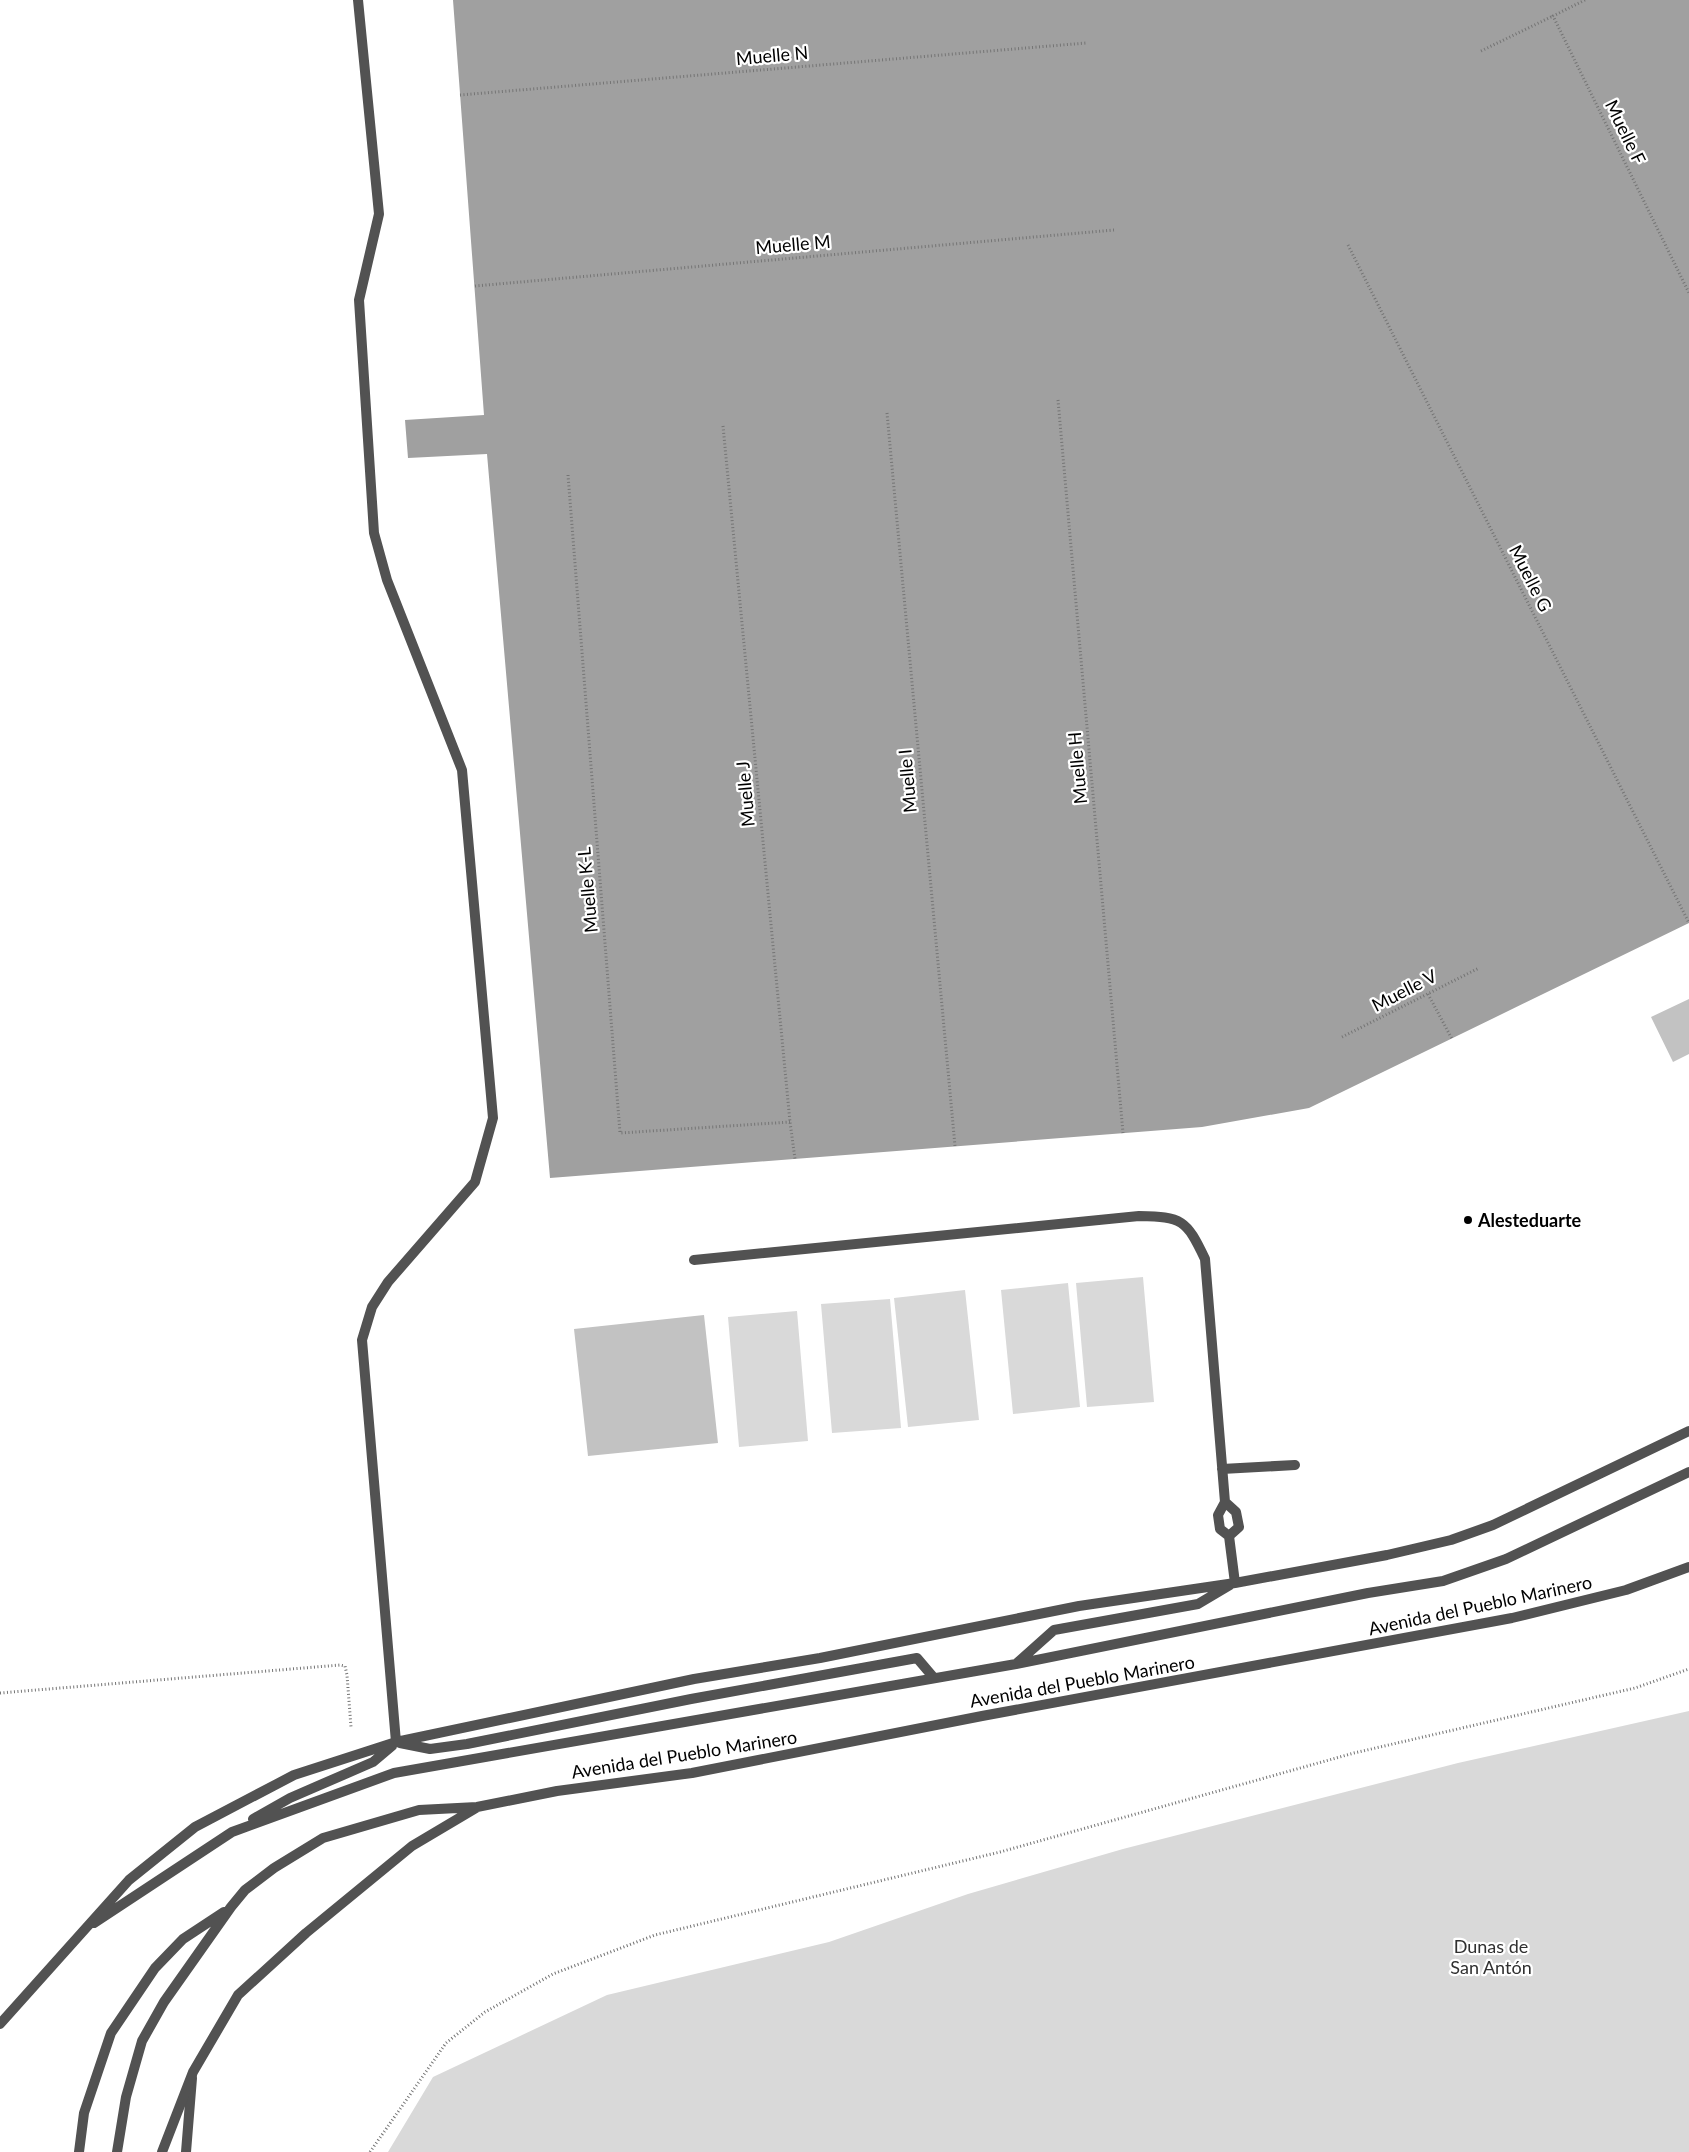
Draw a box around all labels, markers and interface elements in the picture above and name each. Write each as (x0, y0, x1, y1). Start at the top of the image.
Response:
street label: Muelle N (735, 41, 809, 69)
street label: Muelle F (1601, 96, 1651, 168)
street label: Muelle M (754, 230, 832, 258)
street label: Muelle G (1505, 541, 1557, 615)
street label: Muelle H (1063, 731, 1091, 805)
street label: Muelle I (893, 748, 921, 814)
street label: Muelle J (731, 760, 759, 828)
street label: Muelle K-L (572, 846, 602, 934)
street label: Muelle V (1368, 964, 1441, 1016)
place label: Alesteduarte (1477, 1209, 1582, 1231)
marker: Alesteduarte (1462, 1214, 1474, 1226)
street label: Avenida del Pueblo Marinero (1366, 1571, 1594, 1639)
street label: Avenida del Pueblo Marinero (968, 1650, 1196, 1712)
street label: Avenida del Pueblo Marinero (570, 1725, 798, 1783)
park label: Dunas de San Antón (1450, 1935, 1532, 1978)

